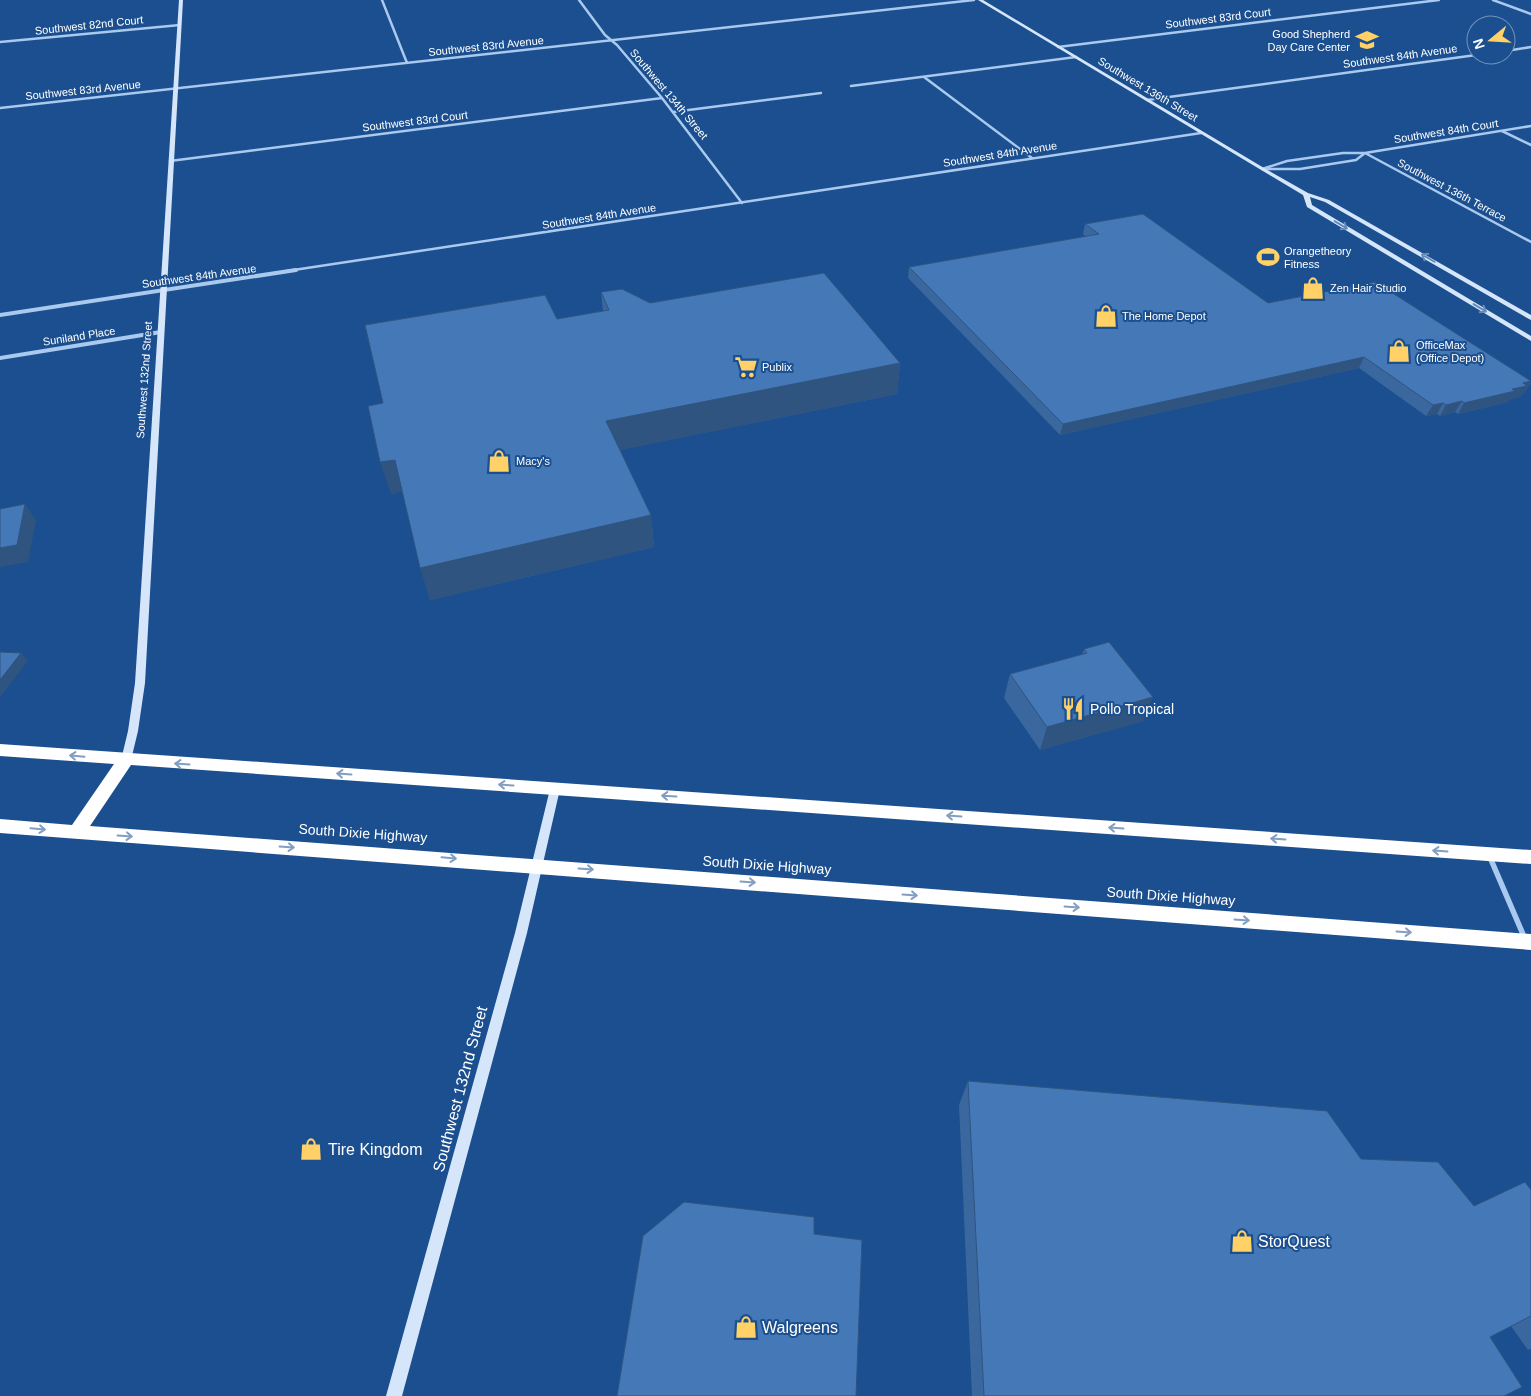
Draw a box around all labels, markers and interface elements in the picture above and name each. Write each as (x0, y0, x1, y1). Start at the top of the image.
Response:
street label: Southwest 83rd Court (1164, 6, 1272, 30)
street label: Southwest 82nd Court (34, 13, 144, 37)
north arrow (1466, 15, 1516, 65)
school or university icon: Good Shepherd Day Care Center (1354, 27, 1380, 53)
place label: Good Shepherd Day Care Center (1267, 28, 1350, 53)
street label: Southwest 83rd Avenue (428, 34, 544, 58)
text: N (1469, 37, 1488, 51)
street label: Southwest 84th Avenue (1342, 42, 1458, 70)
street label: Southwest 134th Street (628, 46, 710, 142)
street label: Southwest 136th Street (1096, 54, 1200, 124)
street label: Southwest 83rd Avenue (25, 78, 141, 102)
street label: Southwest 83rd Court (361, 109, 469, 133)
street label: Southwest 84th Court (1393, 117, 1499, 145)
street label: Southwest 84th Avenue (942, 139, 1058, 169)
street label: Southwest 136th Terrace (1396, 156, 1508, 224)
street label: Southwest 84th Avenue (541, 201, 657, 231)
one-way arrow (1333, 220, 1347, 230)
sports icon: Orangetheory Fitness (1255, 244, 1281, 270)
place label: Orangetheory Fitness (1284, 245, 1352, 270)
one-way arrow (1421, 253, 1436, 263)
street label: Southwest 84th Avenue (141, 262, 257, 290)
shop icon: Zen Hair Studio (1300, 275, 1326, 301)
place label: Zen Hair Studio (1330, 282, 1406, 294)
shop icon: The Home Depot (1093, 303, 1119, 329)
one-way arrow (1473, 304, 1487, 314)
place label: The Home Depot (1122, 310, 1206, 322)
street label: Southwest 132nd Street (134, 321, 154, 439)
street label: Suniland Place (42, 324, 116, 348)
shop icon: OfficeMax (Office Depot) (1386, 338, 1412, 364)
place label: OfficeMax (Office Depot) (1416, 339, 1484, 364)
supermarket icon: Publix (733, 354, 759, 380)
place label: Publix (762, 361, 792, 373)
shop icon: Macy's (486, 448, 512, 474)
place label: Macy's (516, 455, 550, 467)
restaurant icon: Pollo Tropical (1060, 696, 1086, 722)
place label: Pollo Tropical (1090, 701, 1174, 717)
one-way arrow (69, 751, 85, 761)
one-way arrow (174, 759, 190, 768)
one-way arrow (336, 770, 352, 779)
one-way arrow (498, 781, 514, 790)
one-way arrow (662, 792, 678, 801)
one-way arrow (946, 811, 962, 821)
street label: South Dixie Highway (298, 821, 428, 845)
one-way arrow (1108, 823, 1124, 832)
one-way arrow (30, 824, 46, 834)
one-way arrow (116, 831, 132, 840)
one-way arrow (1270, 835, 1286, 844)
one-way arrow (278, 842, 294, 852)
one-way arrow (1432, 846, 1448, 855)
street label: South Dixie Highway (702, 853, 832, 877)
one-way arrow (440, 854, 456, 863)
one-way arrow (578, 865, 594, 874)
one-way arrow (740, 877, 756, 887)
street label: South Dixie Highway (1106, 884, 1236, 908)
one-way arrow (902, 890, 918, 899)
one-way arrow (1064, 902, 1080, 912)
one-way arrow (1234, 916, 1250, 925)
one-way arrow (1396, 928, 1412, 937)
street label: Southwest 132nd Street (430, 1004, 490, 1174)
shop icon: Tire Kingdom (298, 1136, 324, 1162)
place label: Tire Kingdom (328, 1141, 423, 1158)
shop icon: StorQuest (1229, 1228, 1255, 1254)
place label: StorQuest (1258, 1233, 1331, 1250)
shop icon: Walgreens (733, 1314, 759, 1340)
place label: Walgreens (762, 1319, 838, 1336)

